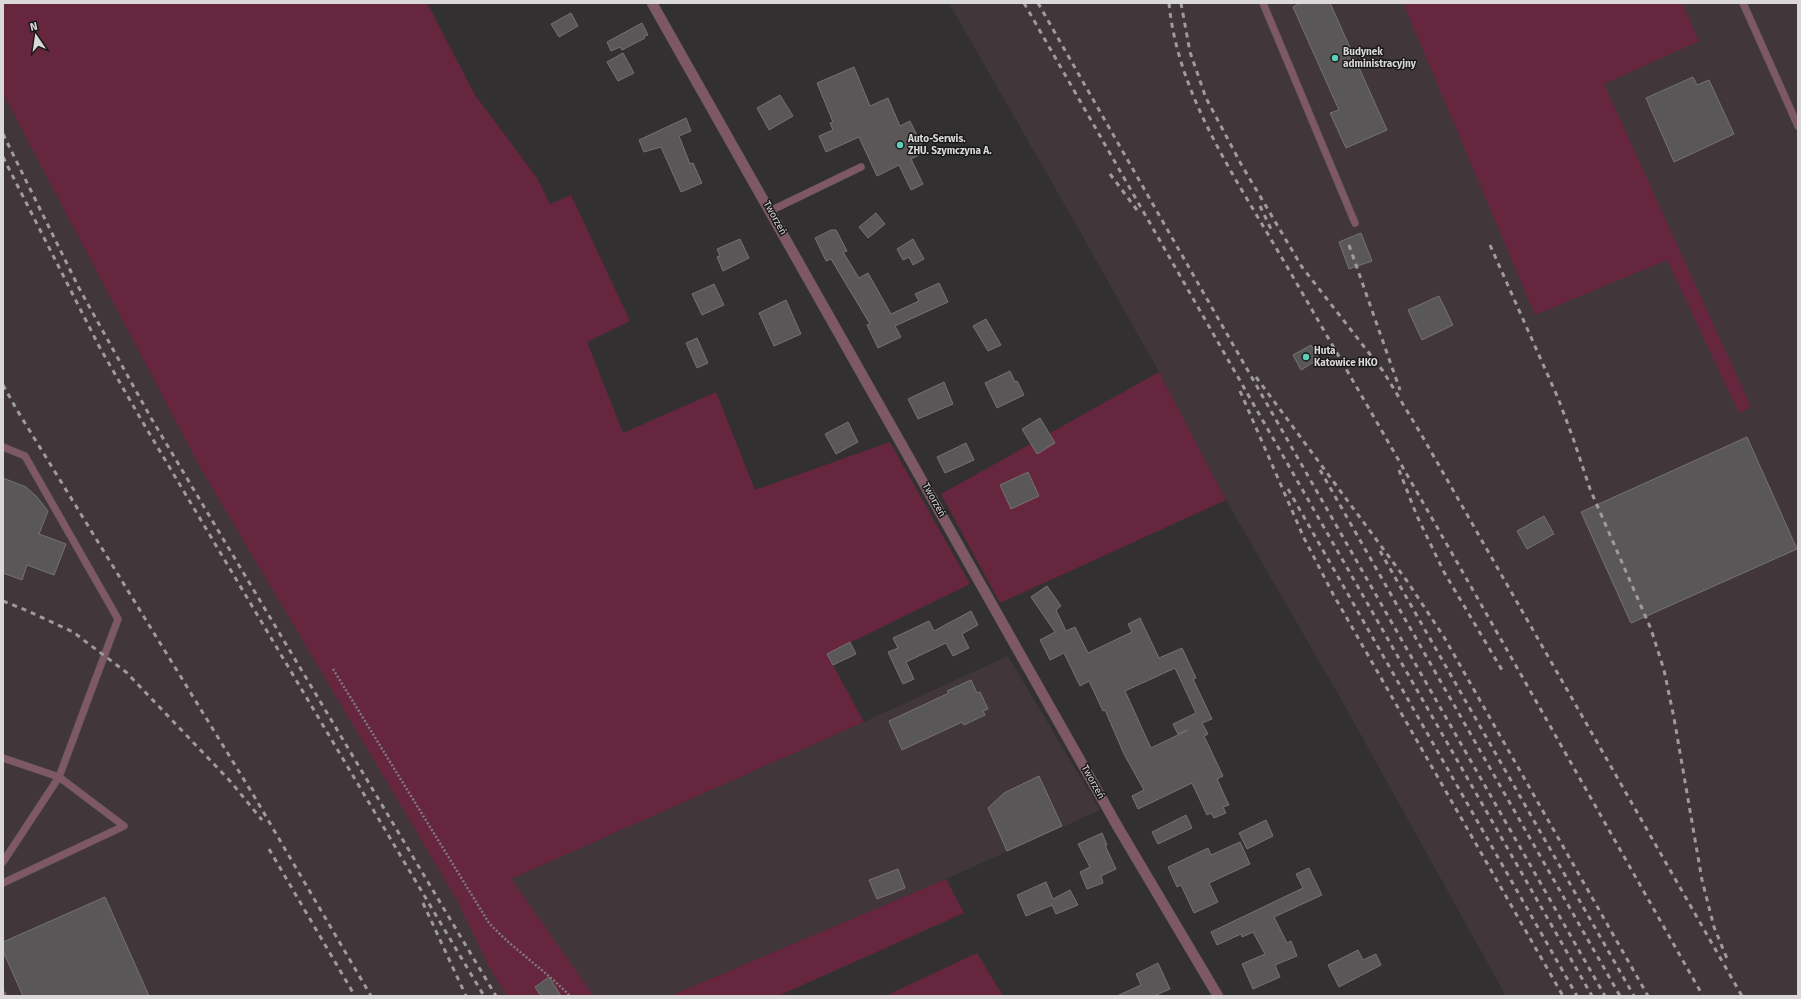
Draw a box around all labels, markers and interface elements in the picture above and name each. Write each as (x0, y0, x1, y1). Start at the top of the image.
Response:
north arrow (16, 16, 56, 56)
text: N (29, 20, 39, 34)
place label: Budynek administracyjny (1343, 46, 1417, 70)
marker: Budynek administracyjny (1330, 53, 1340, 63)
place label: Auto-Serwis. ZHU. Szymczyna A. (907, 133, 992, 157)
marker: Auto-Serwis. ZHU. Szymczyna A. (895, 140, 905, 150)
street label: Tworzeń (761, 198, 790, 237)
place label: Huta Katowice HKO (1314, 345, 1378, 369)
marker: Huta Katowice HKO (1301, 352, 1311, 362)
street label: Tworzeń (920, 480, 949, 519)
street label: Tworzeń (1079, 762, 1108, 801)

